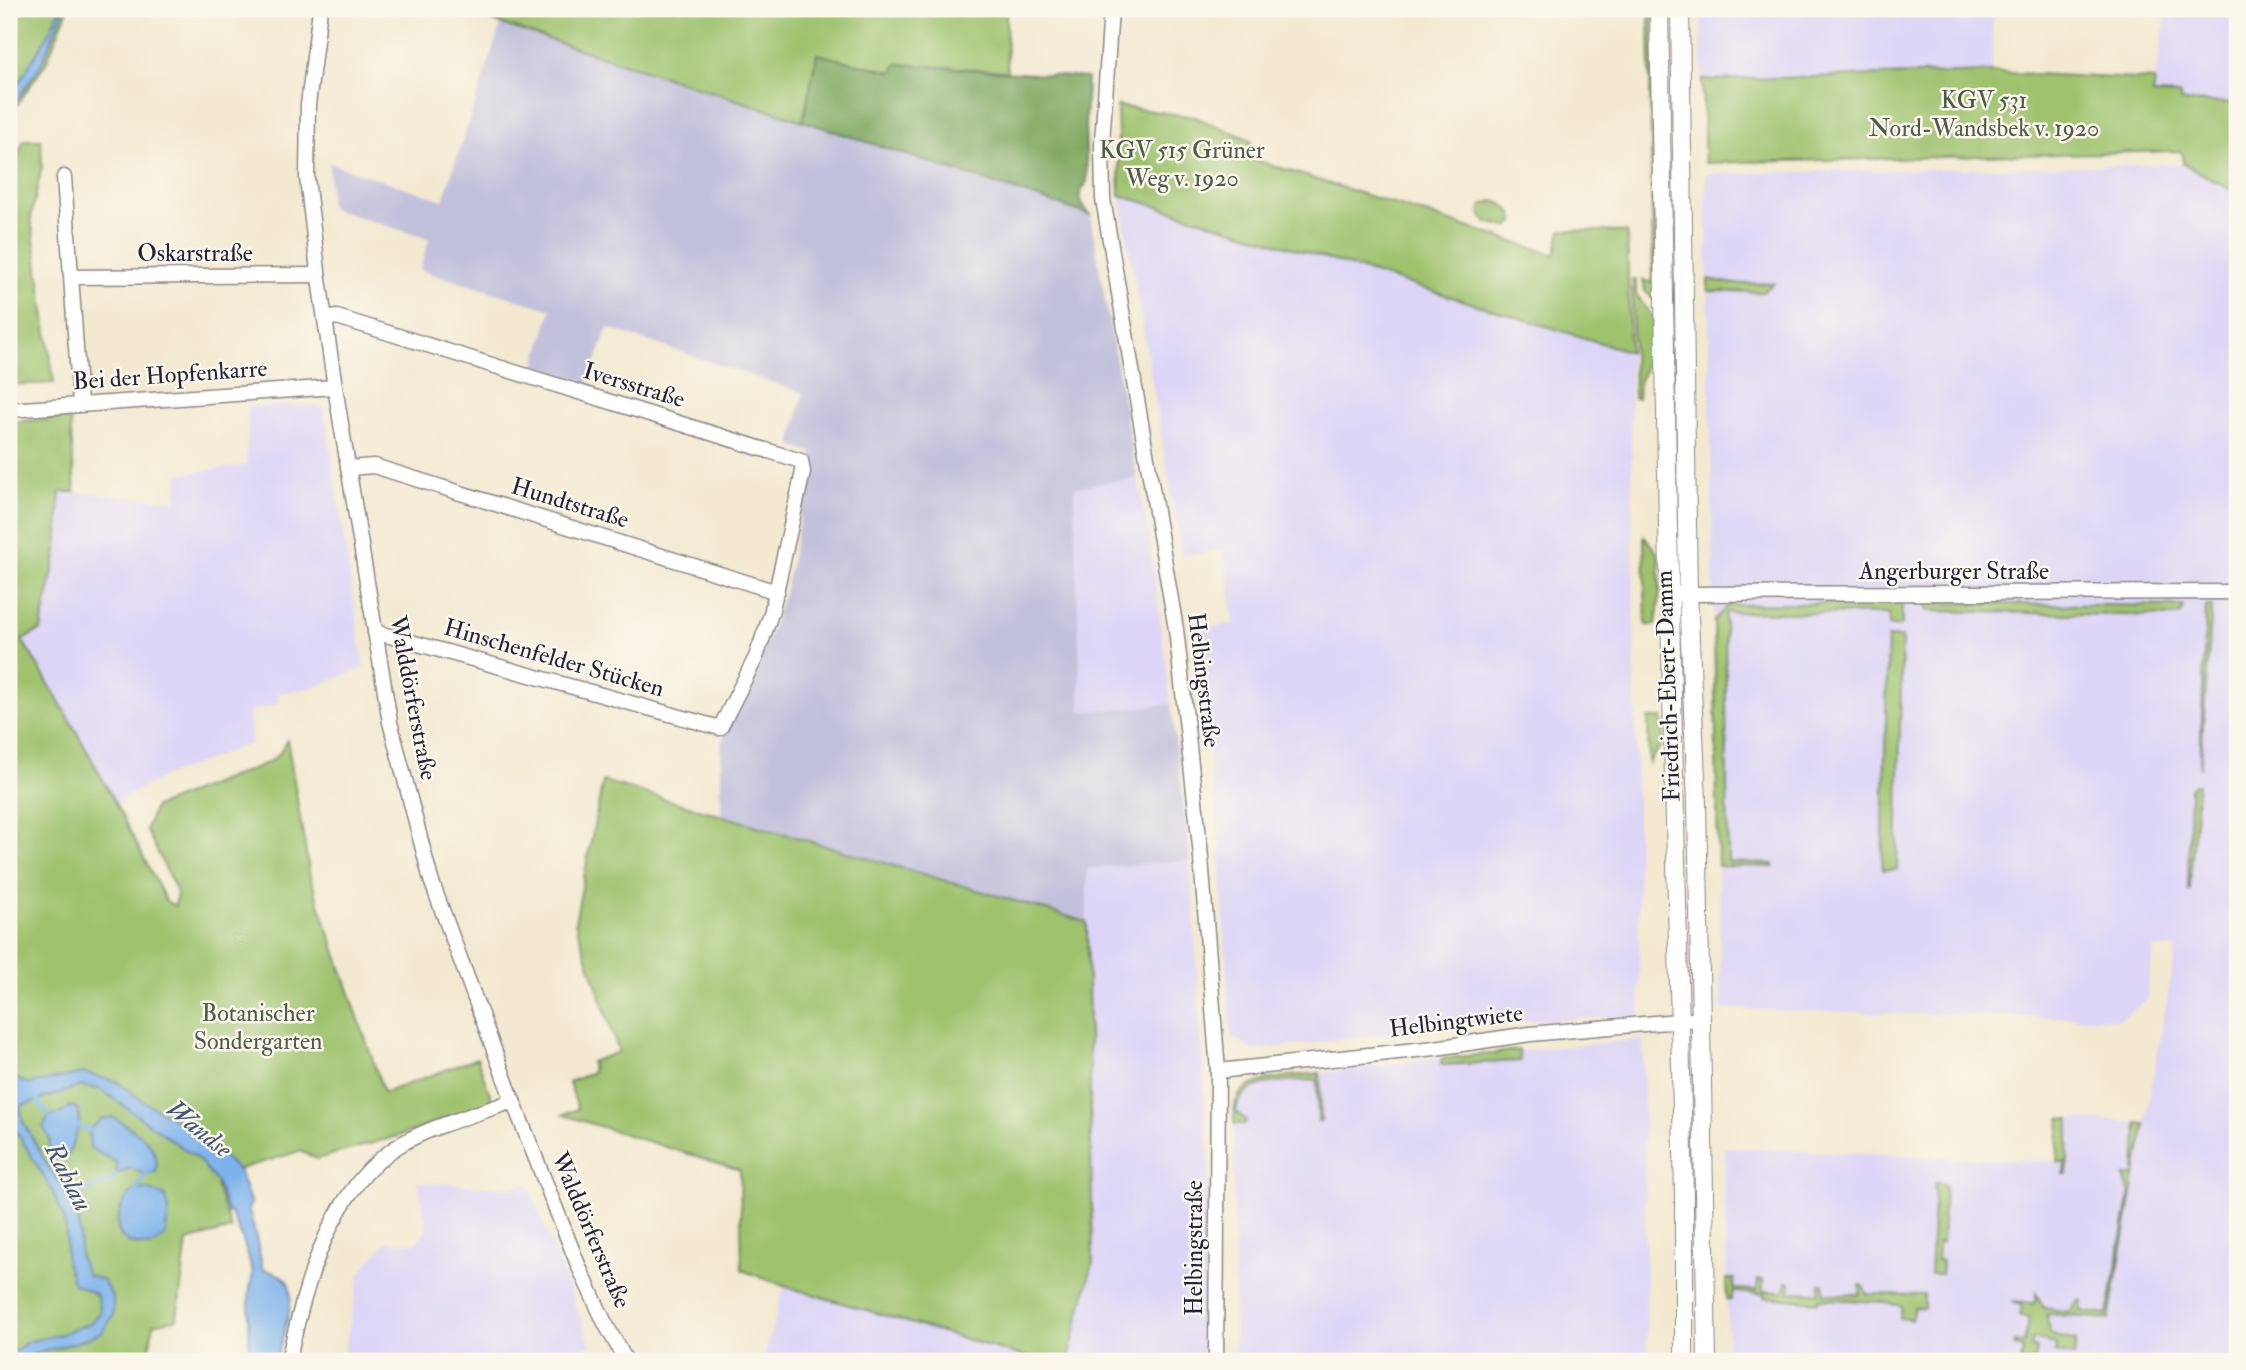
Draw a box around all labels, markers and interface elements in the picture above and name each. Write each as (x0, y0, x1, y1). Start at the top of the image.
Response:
park label: KGV 531 Nord-Wandsbek v. 1920 (1869, 85, 2099, 144)
park label: KGV 515 Grüner Weg v. 1920 (1099, 135, 1265, 194)
street label: Oskarstraße (137, 238, 253, 269)
street label: Bei der Hopfenkarre (72, 353, 268, 397)
street label: Iversstraße (579, 355, 689, 415)
street label: Hundtstraße (507, 470, 633, 536)
street label: Angerburger Straße (1858, 556, 2049, 587)
street label: Friedrich-Ebert-Damm (1648, 569, 1688, 802)
street label: Helbingstraße (1180, 611, 1228, 749)
street label: Walddörferstraße (382, 612, 444, 783)
street label: Hinschenfelder Stücken (440, 612, 668, 704)
street label: Helbingtwiete (1387, 997, 1525, 1045)
park label: Botanischer Sondergarten (194, 998, 322, 1057)
water label: Wandse (160, 1093, 239, 1165)
water label: Rahlau (37, 1136, 99, 1217)
street label: Walddörferstraße (544, 1146, 638, 1313)
street label: Helbingstraße (1179, 1180, 1210, 1316)

